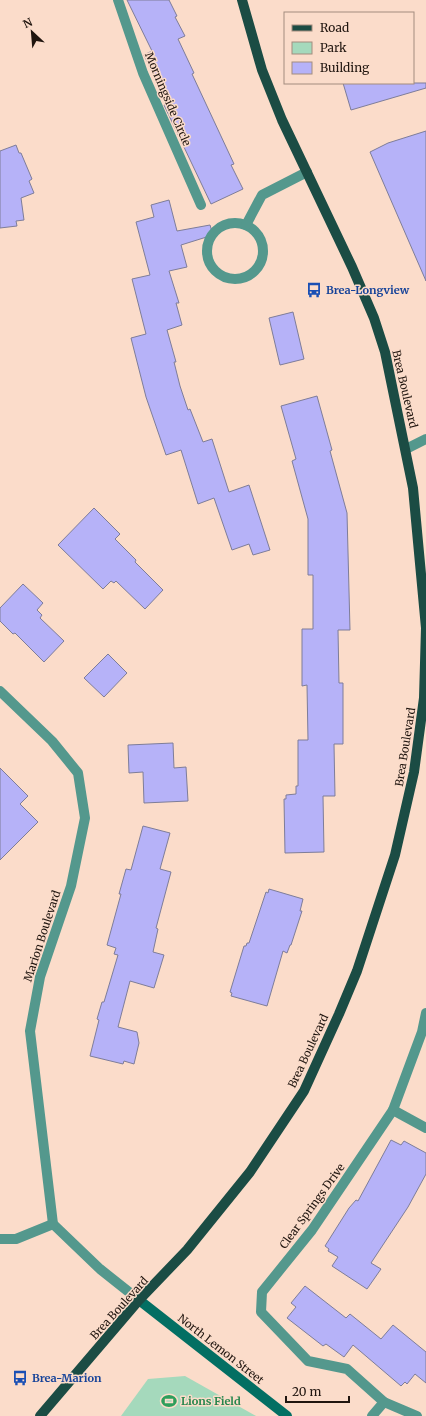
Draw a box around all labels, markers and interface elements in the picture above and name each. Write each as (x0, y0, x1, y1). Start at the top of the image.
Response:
north arrow (12, 12, 52, 52)
legend (284, 12, 414, 84)
text: N (21, 15, 35, 31)
text: Road (320, 20, 349, 35)
text: Park (320, 40, 347, 55)
street label: Morningside Circle (142, 50, 194, 148)
text: Building (320, 60, 370, 75)
bus stop icon: Brea-Longview (305, 281, 323, 299)
place label: Brea-Longview (326, 283, 410, 297)
street label: Brea Boulevard (389, 349, 421, 430)
street label: Brea Boulevard (392, 706, 418, 787)
street label: Marion Boulevard (21, 888, 63, 983)
street label: Brea Boulevard (285, 1012, 331, 1090)
street label: Clear Springs Drive (276, 1161, 348, 1251)
street label: Brea Boulevard (87, 1273, 151, 1342)
street label: North Lemon Street (175, 1311, 267, 1387)
bus stop icon: Brea-Marion (11, 1369, 29, 1387)
place label: Brea-Marion (32, 1371, 102, 1385)
scale bar (286, 1378, 349, 1404)
text: 20 m (292, 1384, 321, 1399)
sports icon: Lions Field (160, 1392, 178, 1410)
place label: Lions Field (181, 1394, 241, 1408)

